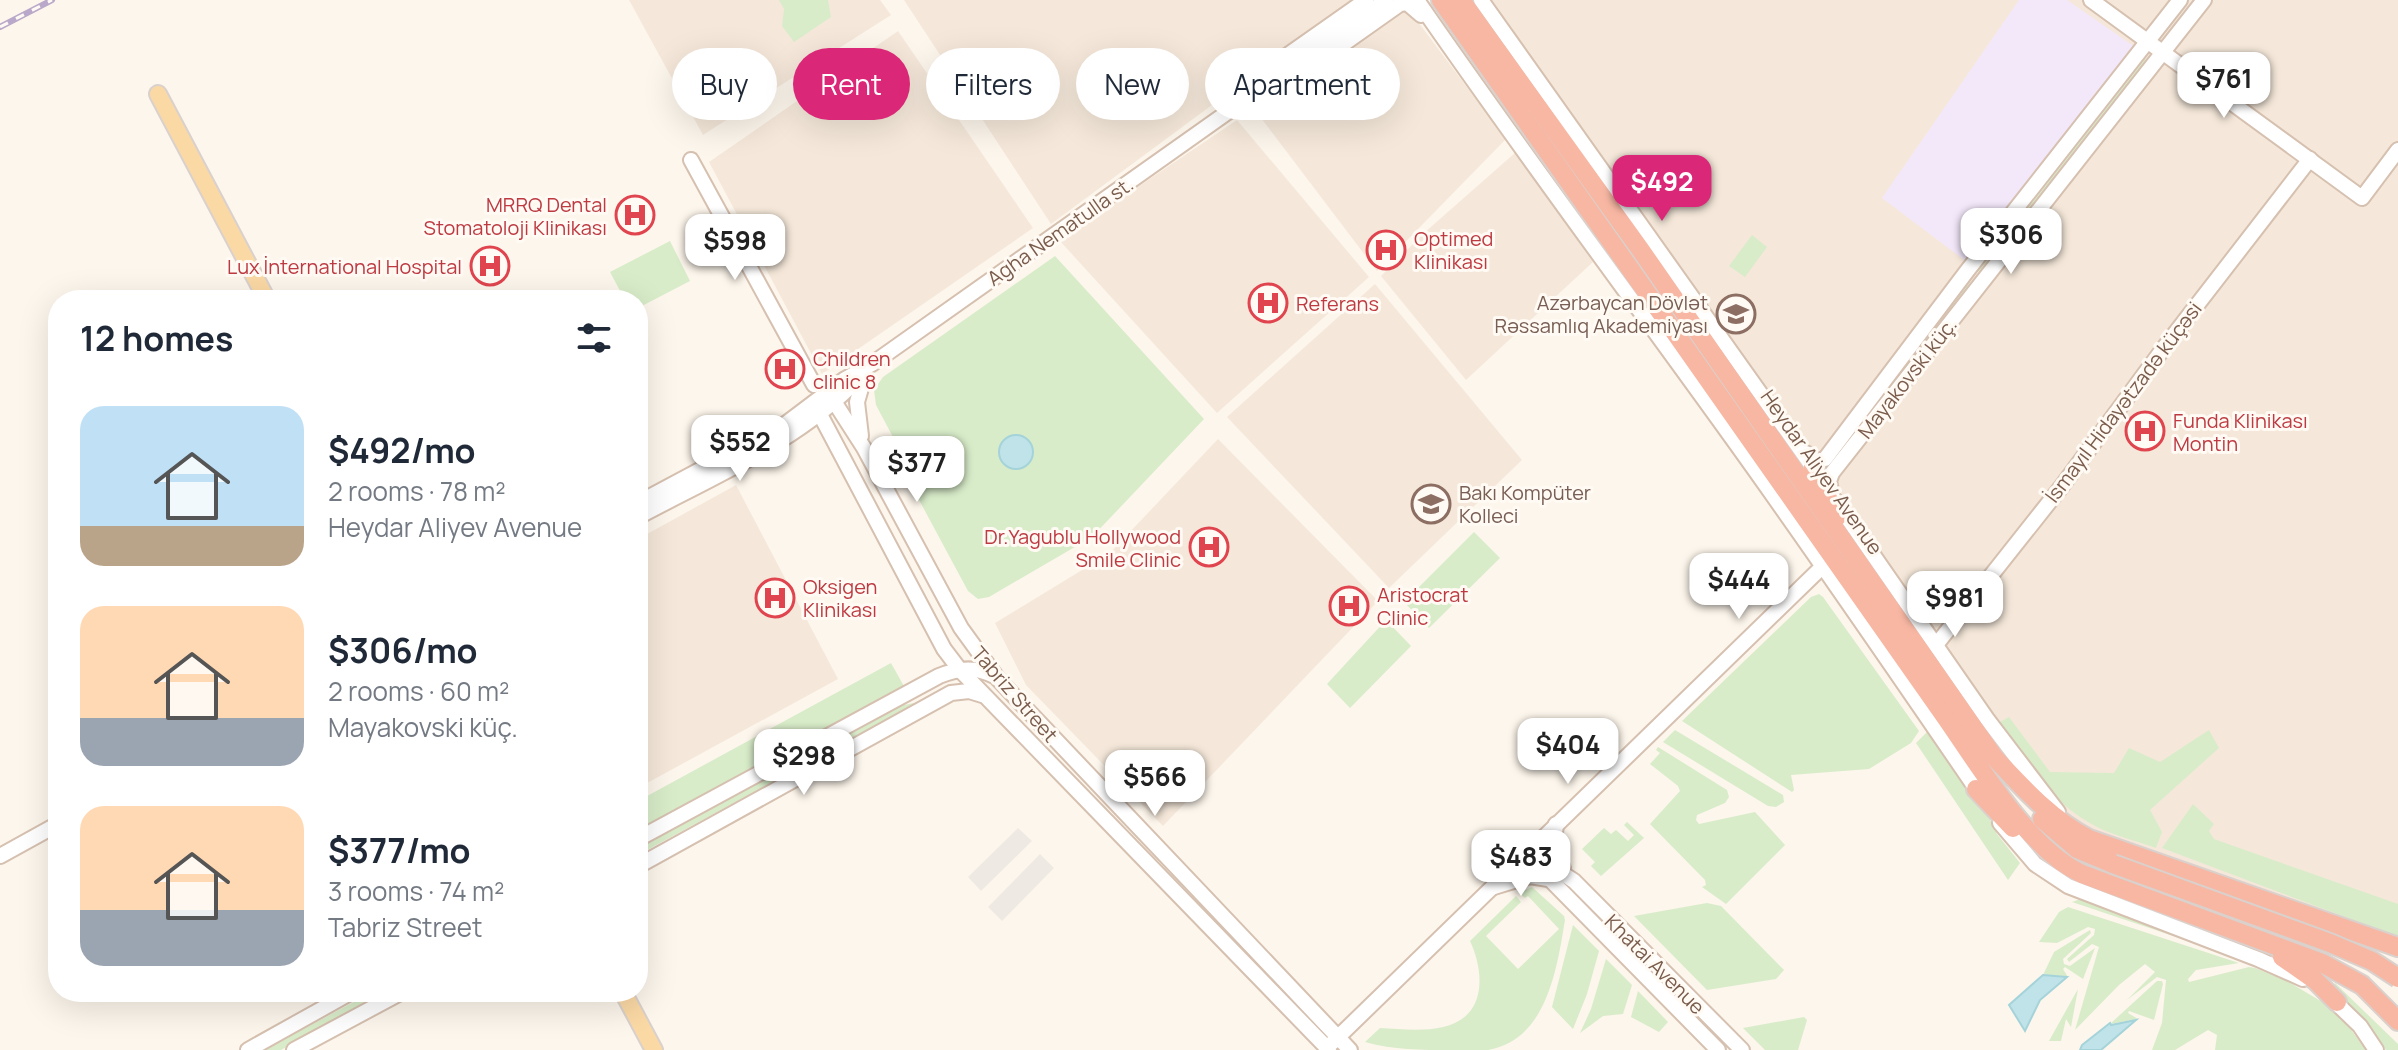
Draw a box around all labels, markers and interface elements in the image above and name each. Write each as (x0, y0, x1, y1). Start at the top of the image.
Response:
chip: Buy (672, 48, 777, 120)
chip: Rent (793, 48, 910, 120)
chip: Filters (926, 48, 1060, 120)
chip: New (1076, 48, 1189, 120)
chip: Apartment (1205, 48, 1400, 120)
pin: $761 (2177, 52, 2271, 120)
text: $761 (2195, 60, 2253, 96)
pin: $492 (1615, 155, 1709, 223)
text: $492 (1630, 163, 1694, 199)
street label: Agha Nematulla st. (982, 170, 1138, 292)
place label: MRRQ Dental Stomatoloji Klinikası (424, 191, 607, 241)
hospital icon: MRRQ Dental Stomatoloji Klinikası (614, 194, 656, 236)
pin: $306 (1964, 208, 2058, 276)
pin: $598 (688, 214, 782, 282)
text: $306 (1979, 216, 2043, 252)
text: $598 (703, 222, 767, 258)
place label: Optimed Klinikası (1414, 225, 1493, 275)
hospital icon: Optimed Klinikası (1365, 229, 1407, 271)
hospital icon: Lux İnternational Hospital (469, 245, 511, 287)
place label: Lux İnternational Hospital (227, 253, 462, 280)
hospital icon: Referans (1247, 282, 1289, 324)
place label: Azərbaycan Dövlət Rəssamlıq Akademiyası (1495, 289, 1708, 339)
place label: Referans (1296, 290, 1379, 317)
school or university icon: Azərbaycan Dövlət Rəssamlıq Akademiyası (1715, 293, 1757, 335)
street label: İsmayıl Hidayətzadə küçəsi (2038, 296, 2208, 508)
street label: Mayakovski küç. (1851, 312, 1963, 444)
text: 12 homes (80, 315, 233, 361)
icon: filters (572, 316, 616, 360)
place label: Children clinic 8 (813, 345, 891, 395)
hospital icon: Children clinic 8 (764, 348, 806, 390)
street label: Heydar Aliyev Avenue (1755, 384, 1889, 560)
place label: Funda Klinikası Montin (2173, 407, 2308, 457)
hospital icon: Funda Klinikası Montin (2124, 410, 2166, 452)
pin: $552 (693, 415, 787, 483)
text: $552 (709, 423, 771, 459)
text: $492/mo (328, 427, 476, 473)
pin: $377 (870, 436, 964, 504)
icon: home (144, 438, 240, 534)
text: $377 (887, 444, 947, 480)
text: 2 rooms · 78 m² (328, 473, 506, 509)
place label: Bakı Kompüter Kolleci (1459, 479, 1591, 529)
school or university icon: Bakı Kompüter Kolleci (1410, 483, 1452, 525)
text: Heydar Aliyev Avenue (328, 509, 582, 545)
place label: Dr.Yagublu Hollywood Smile Clinic (984, 523, 1181, 573)
hospital icon: Dr.Yagublu Hollywood Smile Clinic (1188, 526, 1230, 568)
pin: $444 (1692, 553, 1786, 621)
text: $444 (1707, 561, 1771, 597)
pin: $981 (1908, 571, 2002, 639)
place label: Oksigen Klinikası (803, 573, 877, 623)
hospital icon: Oksigen Klinikası (754, 577, 796, 619)
text: $981 (1925, 579, 1985, 615)
place label: Aristocrat Clinic (1377, 581, 1469, 631)
hospital icon: Aristocrat Clinic (1328, 585, 1370, 627)
text: $306/mo (328, 627, 478, 673)
icon: home (144, 638, 240, 734)
street label: Tabriz Street (966, 640, 1064, 748)
text: 2 rooms · 60 m² (328, 673, 510, 709)
text: Mayakovski küç. (328, 709, 518, 745)
pin: $404 (1521, 718, 1615, 786)
text: $404 (1535, 726, 1601, 762)
pin: $298 (757, 729, 851, 797)
text: $298 (772, 737, 836, 773)
pin: $566 (1108, 750, 1202, 818)
text: $566 (1123, 758, 1187, 794)
text: $377/mo (328, 827, 471, 873)
pin: $483 (1474, 830, 1568, 898)
icon: home (144, 838, 240, 934)
text: $483 (1489, 838, 1553, 874)
text: 3 rooms · 74 m² (328, 873, 504, 909)
street label: Khatai Avenue (1599, 908, 1711, 1020)
text: Tabriz Street (328, 909, 482, 945)

